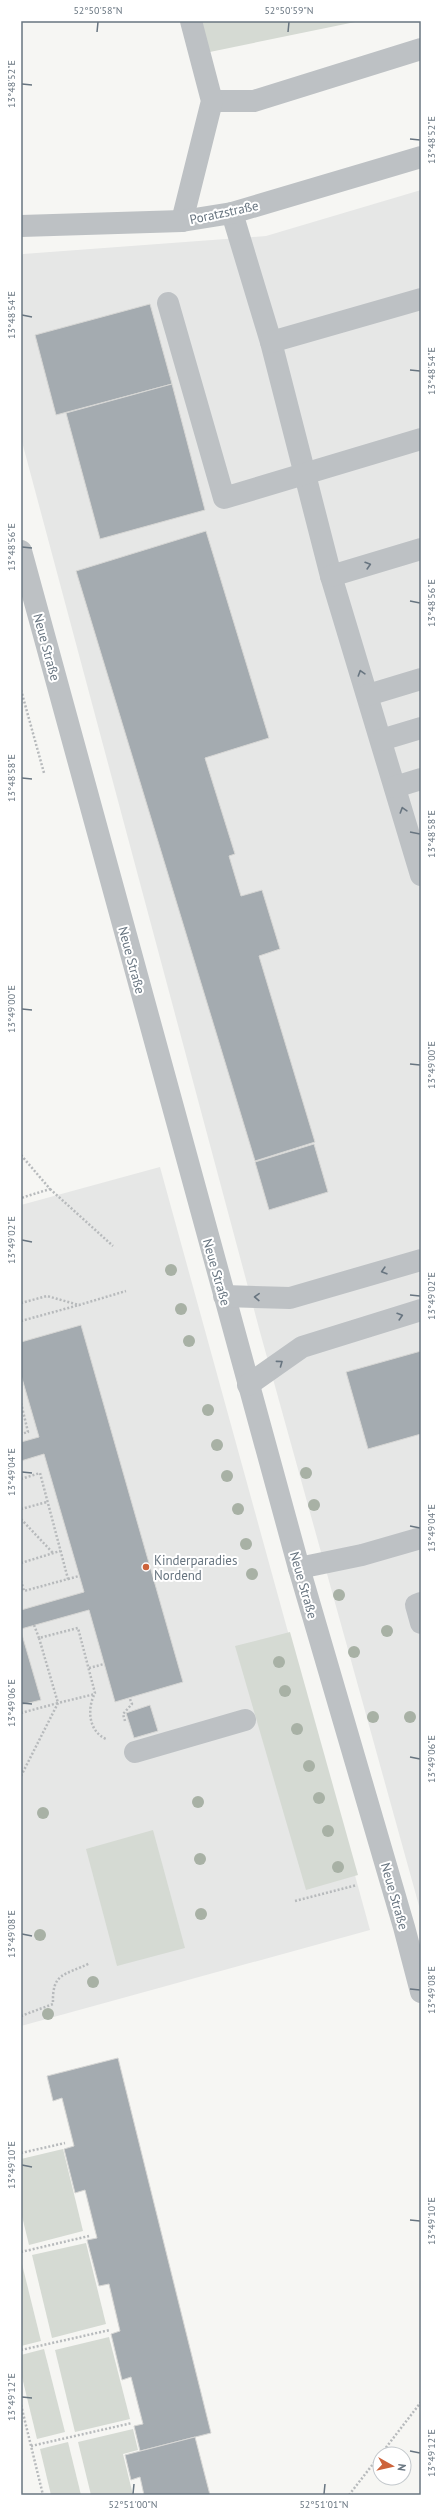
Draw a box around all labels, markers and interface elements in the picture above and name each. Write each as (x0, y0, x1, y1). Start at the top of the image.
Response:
text: 52°50'58"N (73, 4, 123, 17)
text: 52°50'59"N (264, 4, 314, 17)
text: 13°48'52"E (5, 60, 18, 108)
text: 13°48'52"E (425, 116, 438, 164)
street label: Poratzstraße (188, 197, 260, 228)
text: 13°48'54"E (5, 291, 18, 339)
text: 13°48'54"E (425, 347, 438, 395)
text: 13°48'56"E (5, 523, 18, 571)
one-way arrow (364, 561, 371, 570)
text: 13°48'56"E (425, 579, 438, 627)
street label: Neue Straße (29, 612, 64, 683)
one-way arrow (357, 669, 366, 676)
text: 13°48'58"E (5, 754, 18, 802)
one-way arrow (399, 807, 408, 814)
text: 13°48'58"E (425, 810, 438, 858)
street label: Neue Straße (114, 925, 149, 996)
text: 13°49'00"E (5, 985, 18, 1033)
text: 13°49'00"E (425, 1041, 438, 1089)
text: 13°49'02"E (5, 1216, 18, 1264)
street label: Neue Straße (199, 1237, 234, 1308)
one-way arrow (380, 1266, 387, 1275)
text: 13°49'02"E (425, 1272, 438, 1320)
one-way arrow (254, 1293, 260, 1301)
one-way arrow (397, 1312, 404, 1321)
one-way arrow (276, 1360, 283, 1368)
text: 13°49'04"E (5, 1448, 18, 1496)
text: 13°49'04"E (425, 1504, 438, 1552)
street label: Neue Straße (286, 1550, 321, 1621)
place label: Kinderparadies Nordend (154, 1552, 237, 1584)
marker: Kinderparadies Nordend (141, 1562, 151, 1572)
text: 13°49'06"E (5, 1679, 18, 1727)
text: 13°49'06"E (425, 1735, 438, 1783)
street label: Neue Straße (377, 1861, 412, 1932)
text: 13°49'08"E (5, 1910, 18, 1958)
text: 13°49'08"E (425, 1966, 438, 2014)
text: 13°49'10"E (5, 2141, 18, 2189)
text: 13°49'10"E (425, 2197, 438, 2245)
text: 13°49'12"E (5, 2373, 18, 2421)
text: 13°49'12"E (425, 2429, 438, 2477)
north arrow (372, 2446, 412, 2486)
text: N (394, 2463, 409, 2472)
text: 52°51'00"N (108, 2498, 158, 2511)
text: 52°51'01"N (299, 2498, 349, 2511)

